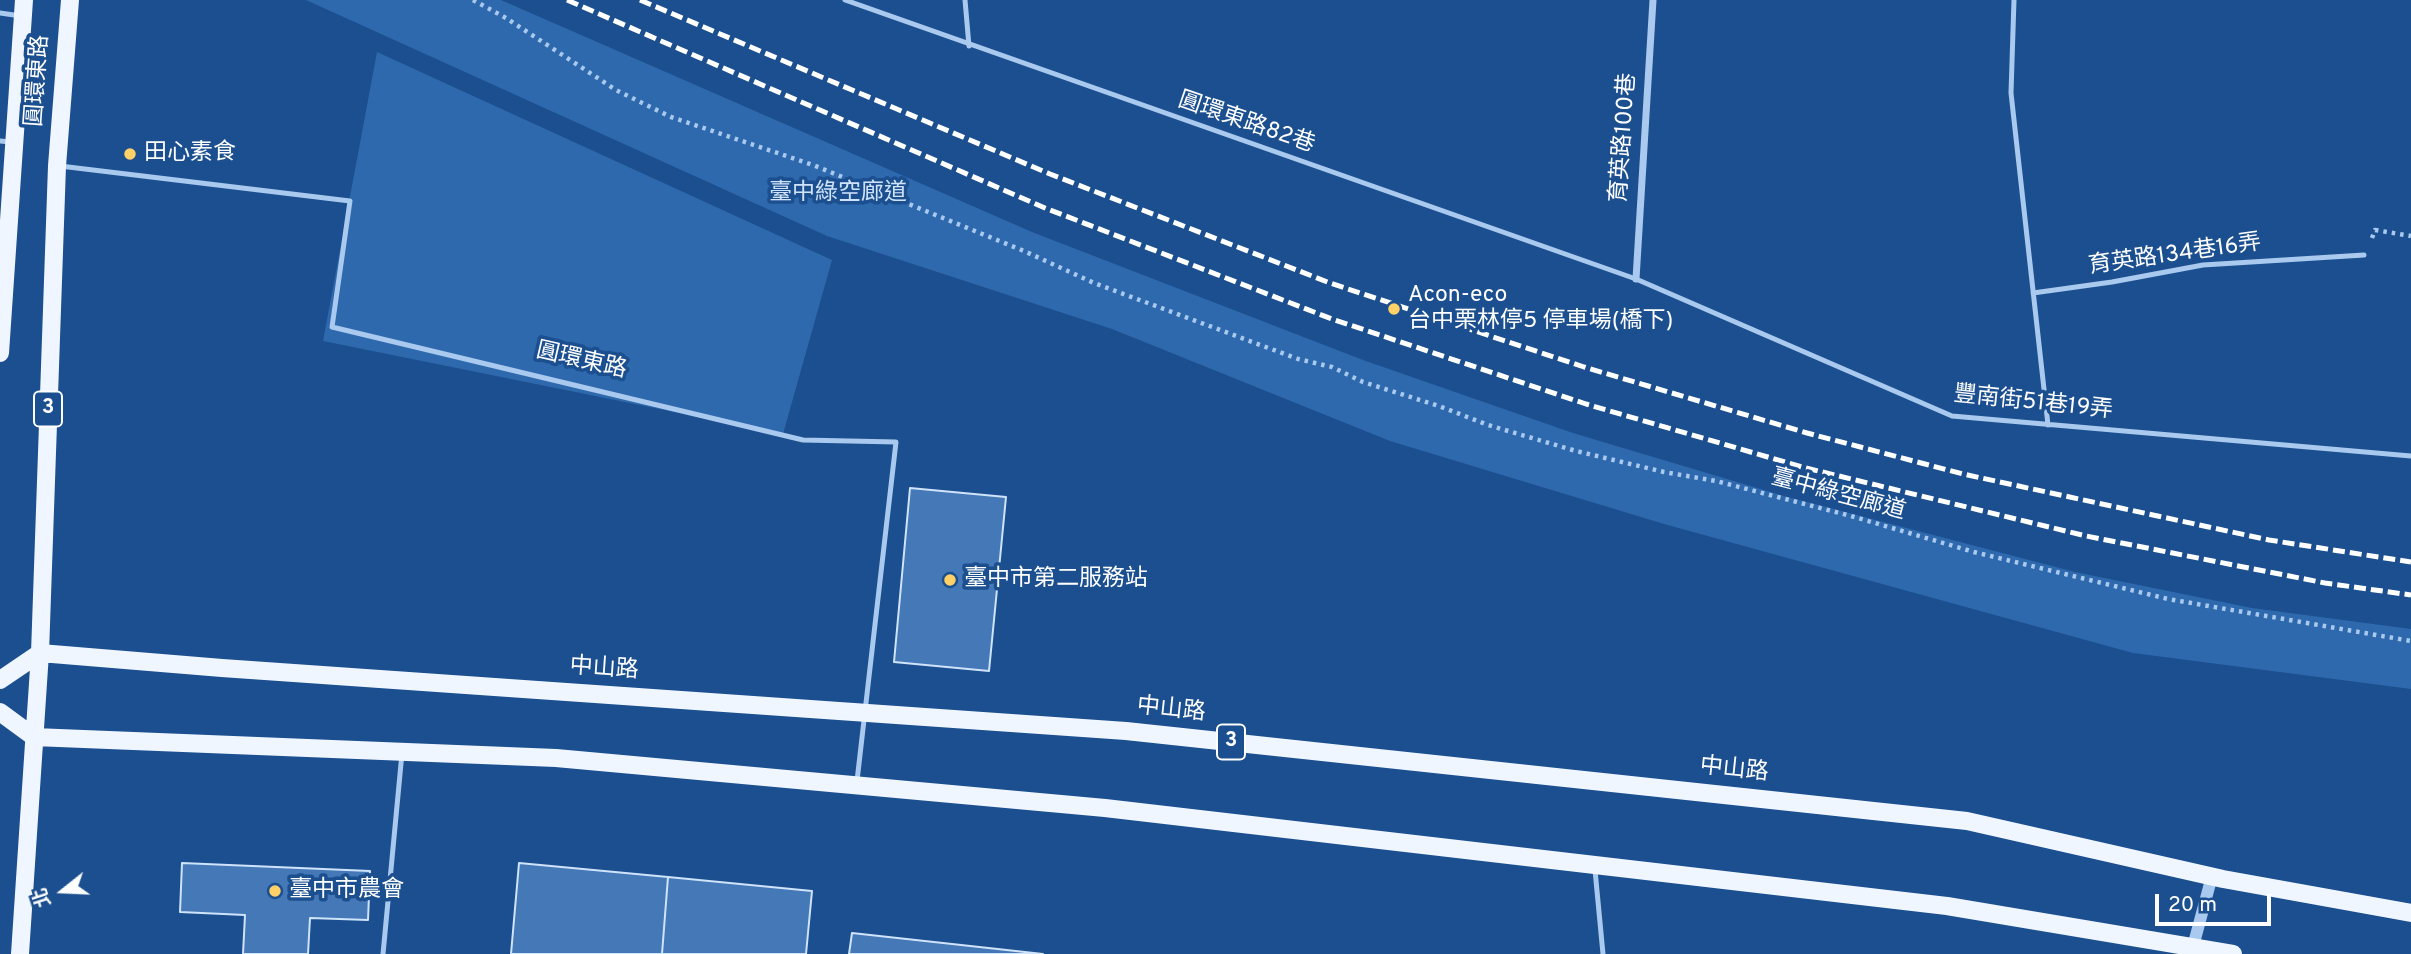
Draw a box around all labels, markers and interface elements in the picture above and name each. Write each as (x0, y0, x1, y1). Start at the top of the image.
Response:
street label: 圓環東路 (22, 34, 56, 128)
street label: 育英路100巷 (1607, 72, 1643, 204)
street label: 圓環東路82巷 (1174, 88, 1318, 160)
place label: 田心素食 (144, 140, 236, 168)
marker: 田心素食 (122, 146, 138, 162)
park label: 臺中綠空廊道 (769, 180, 907, 208)
street label: 育英路134巷16弄 (2087, 230, 2263, 282)
place label: Acon-eco 台中栗林停5 停車場(橋下) (1408, 282, 1673, 336)
marker: Acon-eco 台中栗林停5 停車場(橋下) (1386, 301, 1402, 317)
street label: 圓環東路 (533, 338, 629, 386)
street label: 豐南街51巷19弄 (1952, 382, 2114, 426)
road number: 3 (34, 392, 62, 426)
street label: 臺中綠空廊道 (1768, 465, 1908, 527)
place label: 臺中市第二服務站 (964, 566, 1148, 594)
marker: 臺中市第二服務站 (942, 572, 958, 588)
street label: 中山路 (569, 654, 639, 686)
street label: 中山路 (1135, 694, 1207, 728)
road number: 3 (1217, 724, 1245, 760)
street label: 中山路 (1698, 754, 1770, 788)
north arrow (28, 856, 98, 926)
place label: 臺中市農會 (289, 877, 404, 905)
scale bar (2159, 880, 2274, 924)
marker: 臺中市農會 (267, 883, 283, 899)
text: 北 (29, 885, 57, 910)
text: 20 m (2168, 892, 2217, 919)

